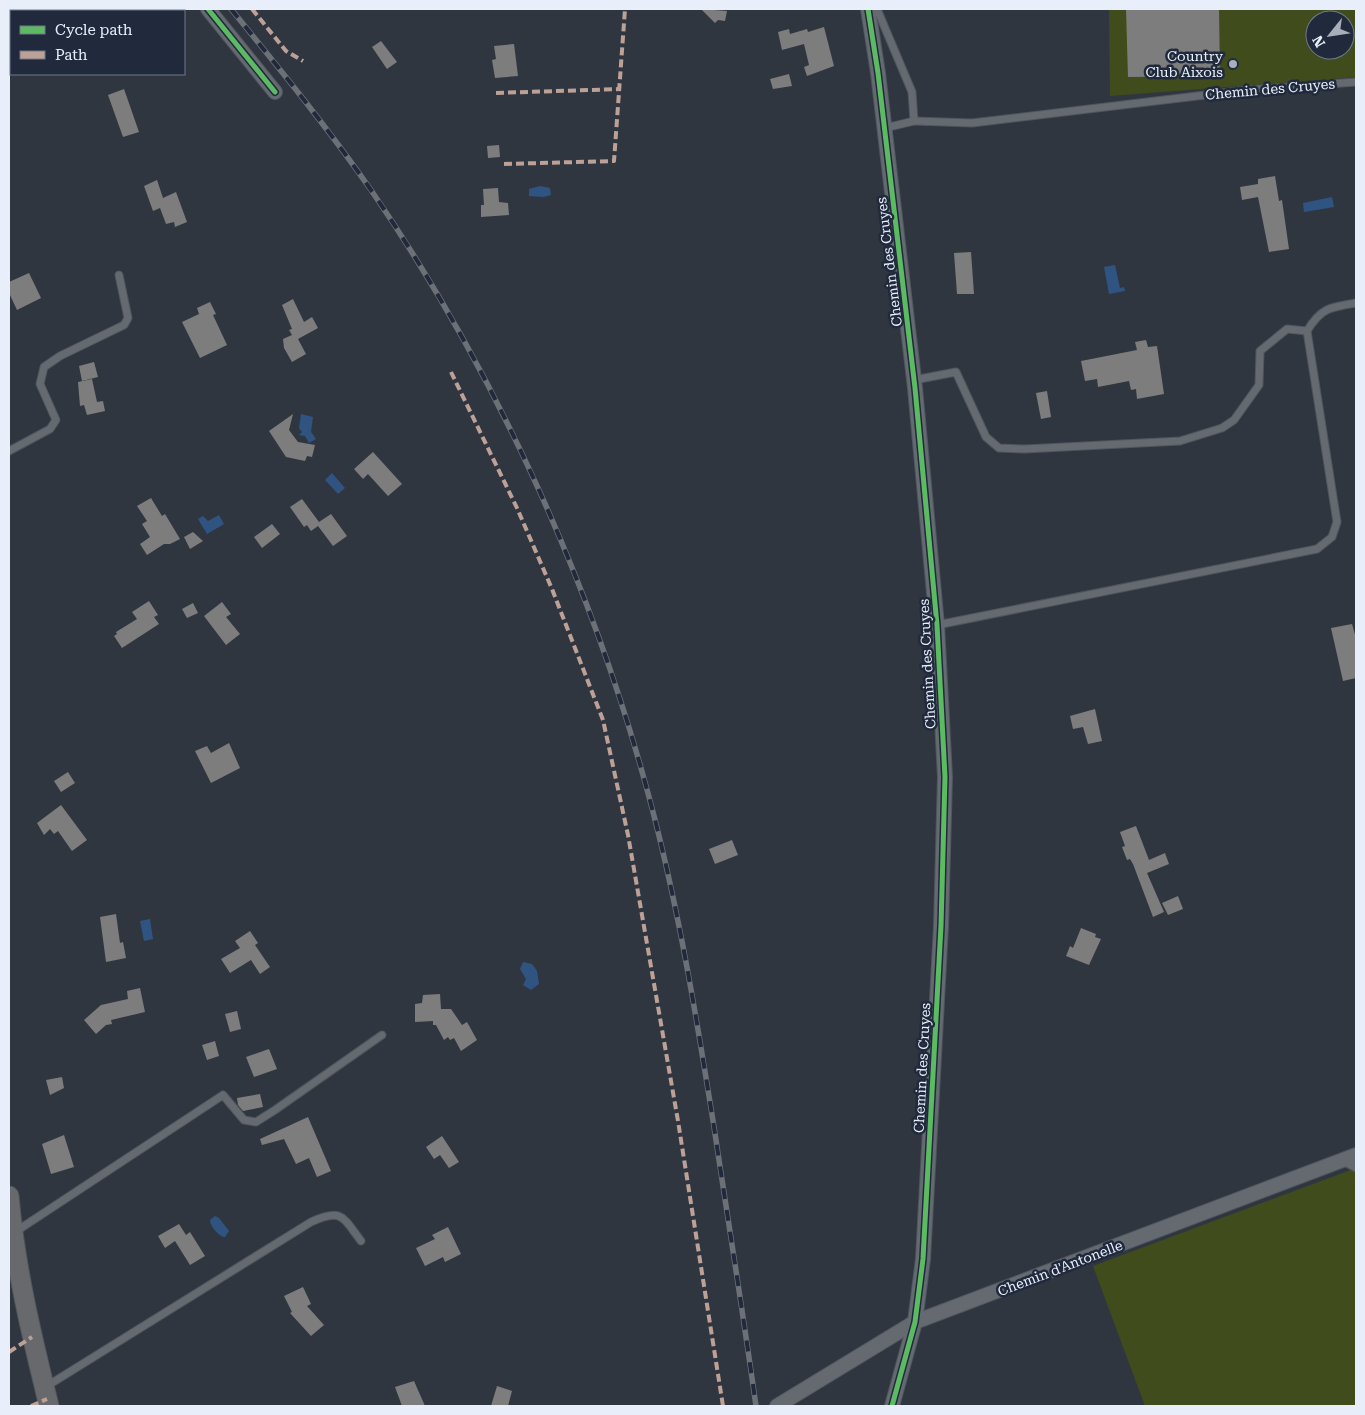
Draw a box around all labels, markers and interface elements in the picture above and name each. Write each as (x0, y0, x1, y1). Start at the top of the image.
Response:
legend (10, 10, 185, 75)
north arrow (1305, 10, 1355, 60)
text: Cycle path (55, 21, 133, 39)
text: N (1309, 33, 1328, 50)
text: Path (55, 46, 88, 64)
place label: Country Club Aixois (1145, 48, 1224, 80)
marker: Country Club Aixois (1227, 58, 1239, 70)
street label: Chemin des Cruyes (1204, 75, 1336, 103)
street label: Chemin des Cruyes (873, 196, 905, 328)
street label: Chemin des Cruyes (916, 598, 938, 730)
street label: Chemin des Cruyes (911, 1002, 933, 1134)
street label: Chemin d'Antonelle (995, 1237, 1125, 1299)

